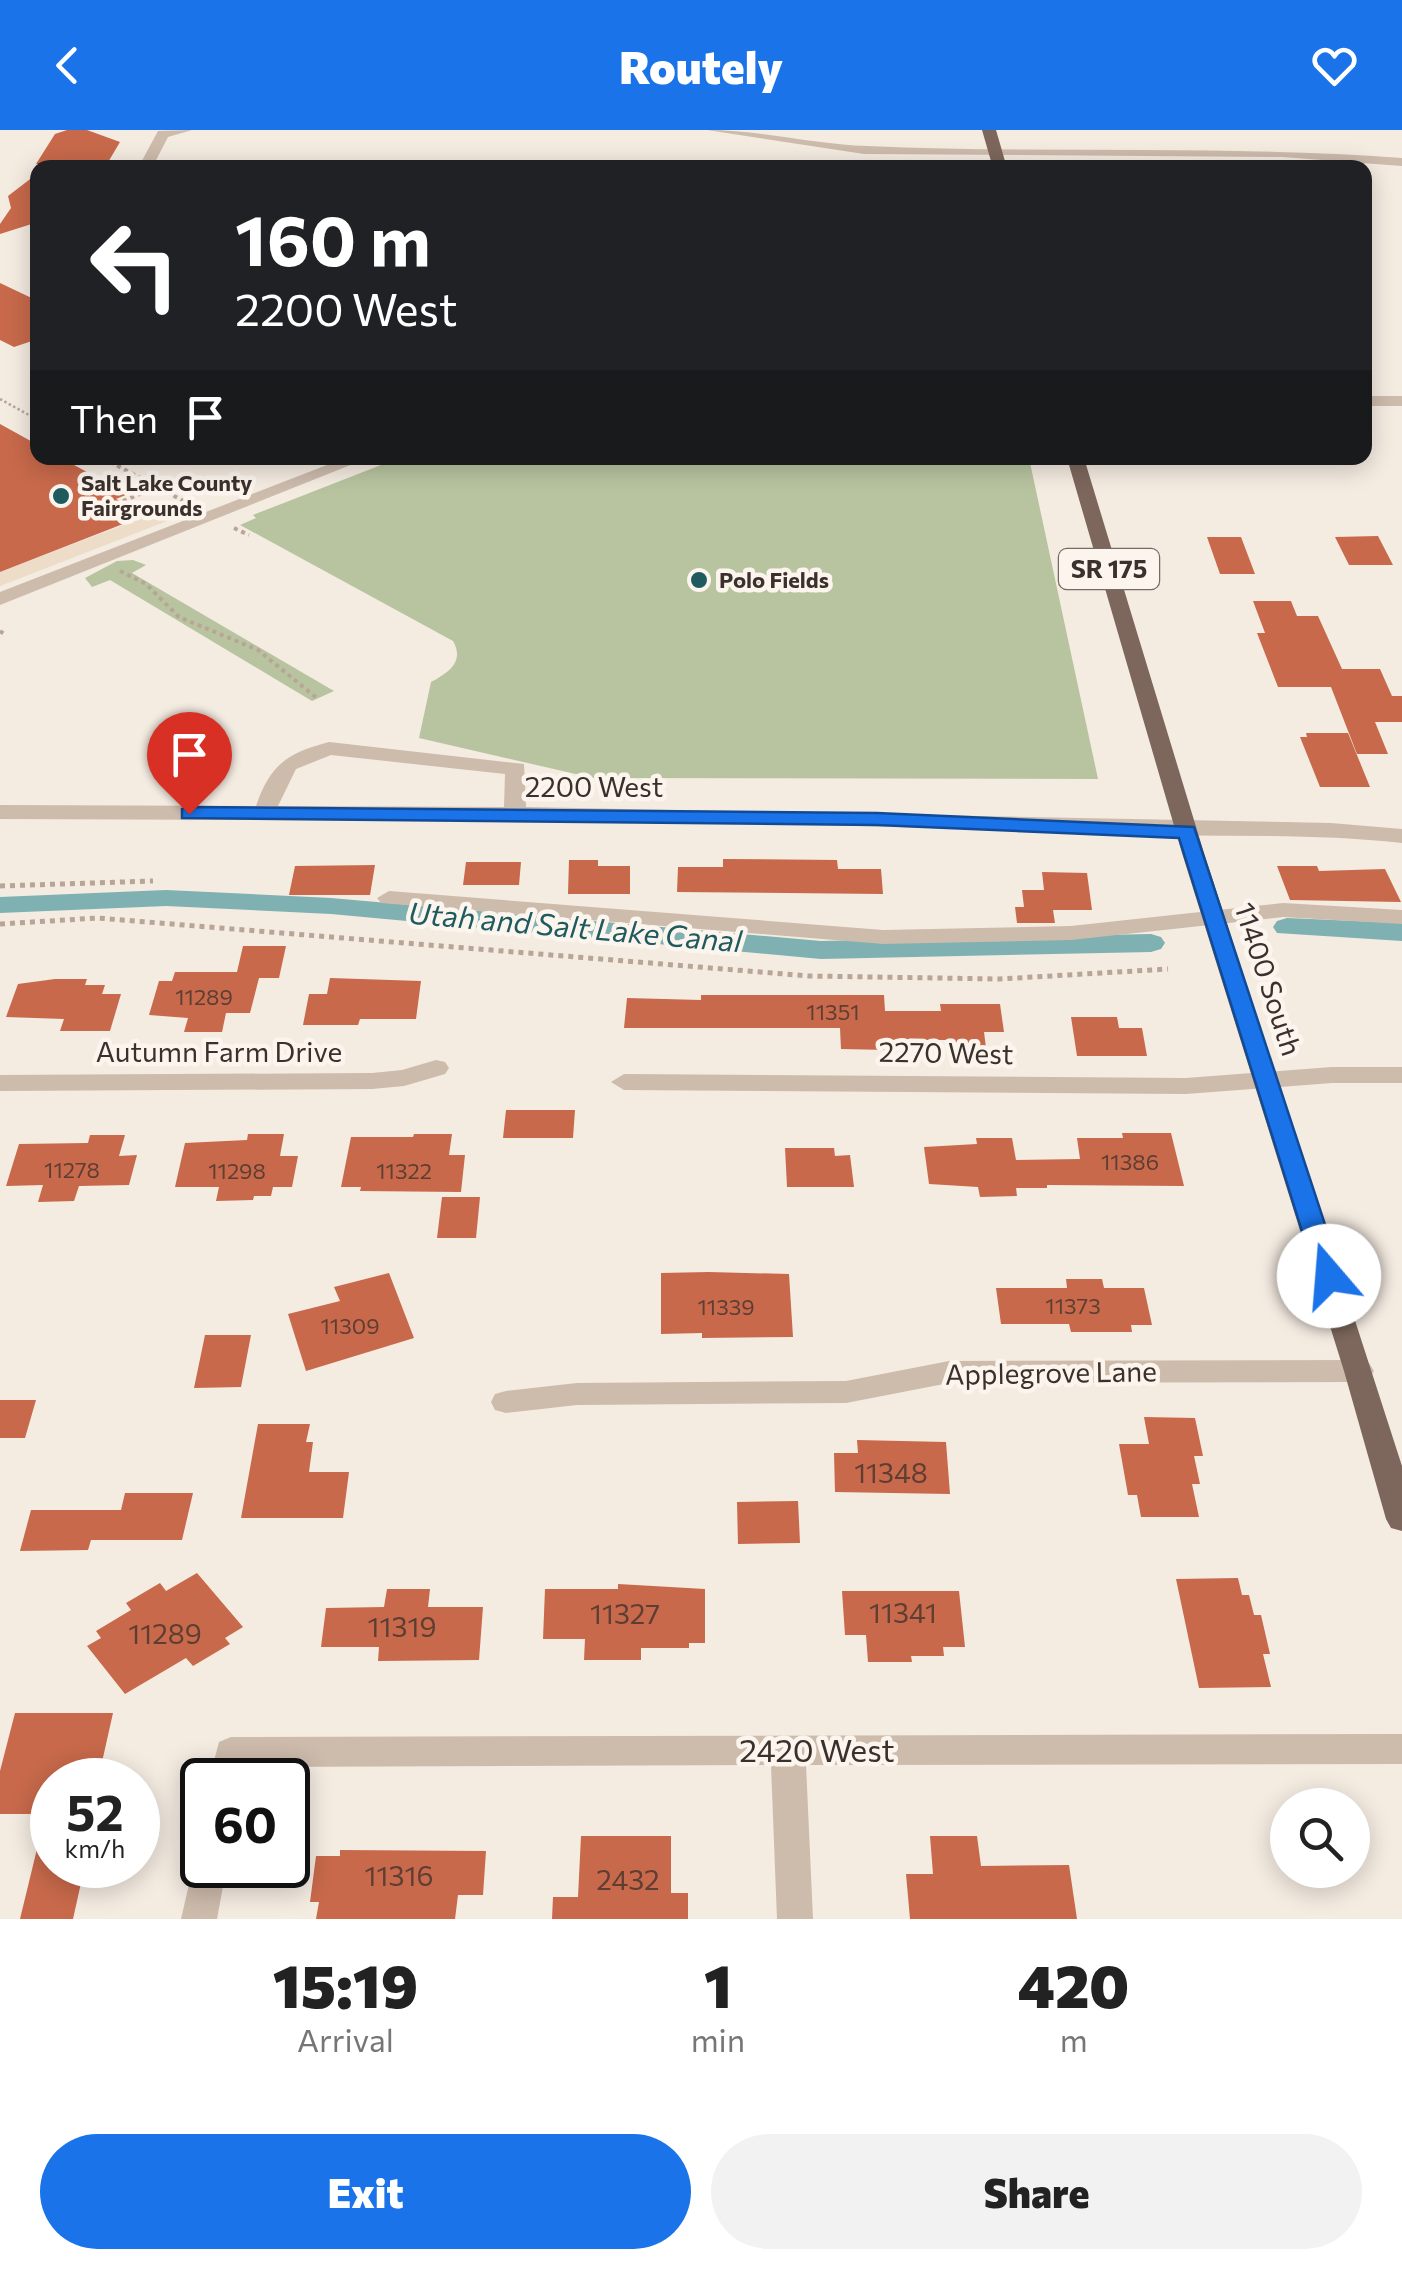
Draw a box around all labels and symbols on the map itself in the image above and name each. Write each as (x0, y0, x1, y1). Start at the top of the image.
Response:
place label: Salt Lake County Fairgrounds (81, 469, 252, 521)
marker: Salt Lake County Fairgrounds (50, 485, 72, 507)
road number: SR 175 (1059, 549, 1159, 589)
place label: Polo Fields (719, 566, 829, 593)
marker: Polo Fields (688, 569, 710, 591)
pin (147, 712, 232, 815)
street label: 2200 West (525, 769, 663, 803)
water label: Utah and Salt Lake Canal (407, 893, 745, 959)
street label: 11400 South (1228, 898, 1310, 1060)
house number: 11289 (175, 983, 233, 1010)
house number: 11351 (806, 998, 860, 1025)
street label: Autumn Farm Drive (96, 1034, 342, 1068)
street label: 2270 West (878, 1034, 1014, 1070)
house number: 11386 (1101, 1148, 1159, 1175)
house number: 11278 (44, 1156, 100, 1183)
house number: 11298 (208, 1157, 266, 1184)
house number: 11322 (376, 1157, 432, 1184)
position arrow (1277, 1224, 1381, 1328)
house number: 11373 (1045, 1292, 1101, 1319)
house number: 11339 (697, 1293, 755, 1320)
house number: 11309 (320, 1312, 380, 1339)
street label: Applegrove Lane (945, 1353, 1157, 1391)
house number: 11348 (854, 1455, 928, 1489)
house number: 11341 (869, 1595, 937, 1629)
house number: 11327 (590, 1596, 660, 1630)
house number: 11319 (368, 1609, 436, 1643)
house number: 11289 (128, 1616, 202, 1650)
street label: 2420 West (739, 1729, 895, 1769)
speed limit sign: 60 (180, 1758, 310, 1888)
house number: 11316 (365, 1858, 433, 1892)
house number: 2432 (596, 1862, 660, 1896)

